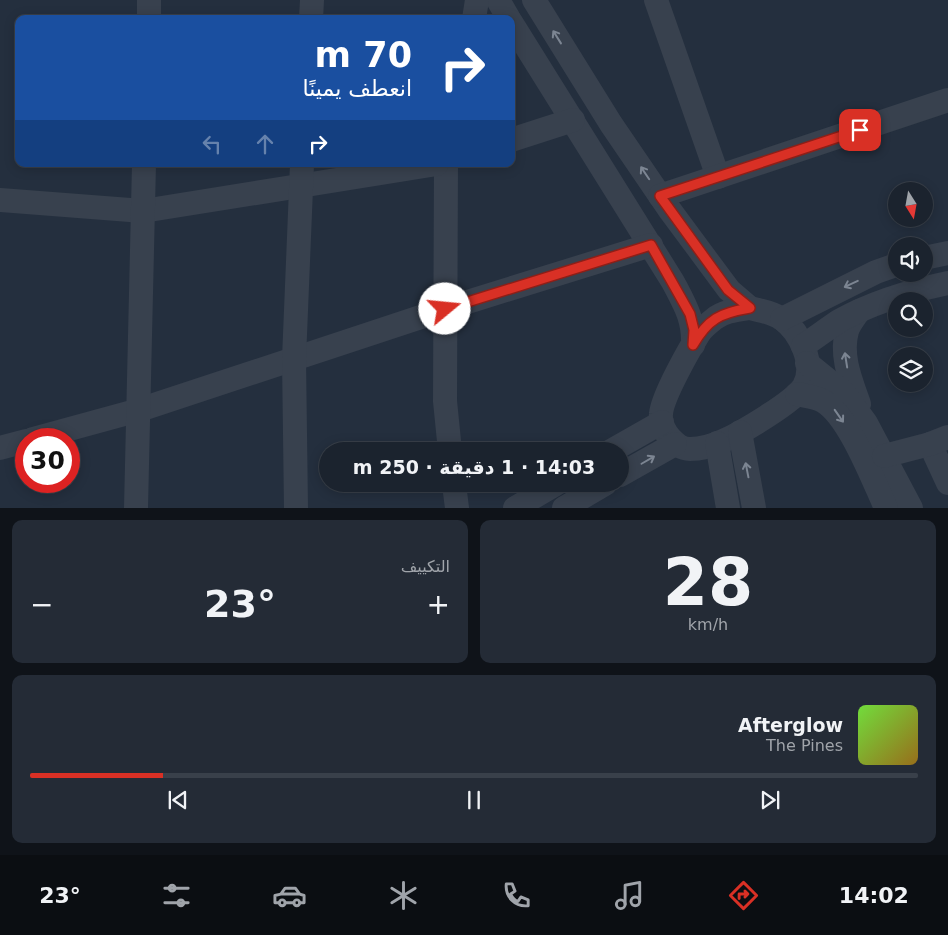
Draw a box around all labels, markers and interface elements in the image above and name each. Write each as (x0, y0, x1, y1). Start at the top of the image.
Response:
one-way arrow (551, 30, 562, 44)
text: 70 m (315, 35, 412, 75)
icon: right (430, 35, 495, 100)
text: انعطف يمينًا (303, 76, 412, 101)
pin (839, 109, 881, 151)
icon: arrive (846, 116, 874, 144)
icon: left (198, 130, 226, 158)
icon: ahead (251, 130, 279, 158)
icon: right (304, 130, 332, 158)
one-way arrow (640, 167, 650, 181)
north arrow (888, 182, 932, 228)
map controls (888, 182, 933, 392)
button: sound (888, 237, 933, 282)
one-way arrow (844, 279, 859, 289)
position arrow (418, 282, 470, 334)
button: search (888, 292, 933, 337)
button: layers (888, 347, 933, 392)
one-way arrow (840, 352, 850, 368)
one-way arrow (834, 409, 844, 423)
speed limit sign: 30 (15, 428, 80, 493)
one-way arrow (640, 454, 654, 464)
text: 14:03 · 1 دقيقة · 250 m (353, 456, 595, 478)
one-way arrow (742, 462, 751, 478)
text: 28 (663, 545, 753, 620)
text: التكييف (401, 557, 450, 576)
text: 23° (204, 582, 276, 626)
text: − (30, 588, 53, 621)
text: + (427, 588, 450, 621)
text: km/h (688, 615, 728, 634)
text: Afterglow (738, 714, 843, 736)
text: The Pines (766, 736, 843, 755)
icon: previous (164, 786, 192, 814)
icon: pause (460, 786, 488, 814)
icon: next (756, 786, 784, 814)
icon: filters (159, 878, 194, 913)
icon: car (272, 878, 307, 913)
icon: climate (386, 878, 421, 913)
icon: phone (499, 878, 534, 913)
icon: music (612, 878, 647, 913)
icon: directions (726, 878, 761, 913)
text: 23° (39, 883, 81, 908)
text: 14:02 (839, 883, 909, 908)

